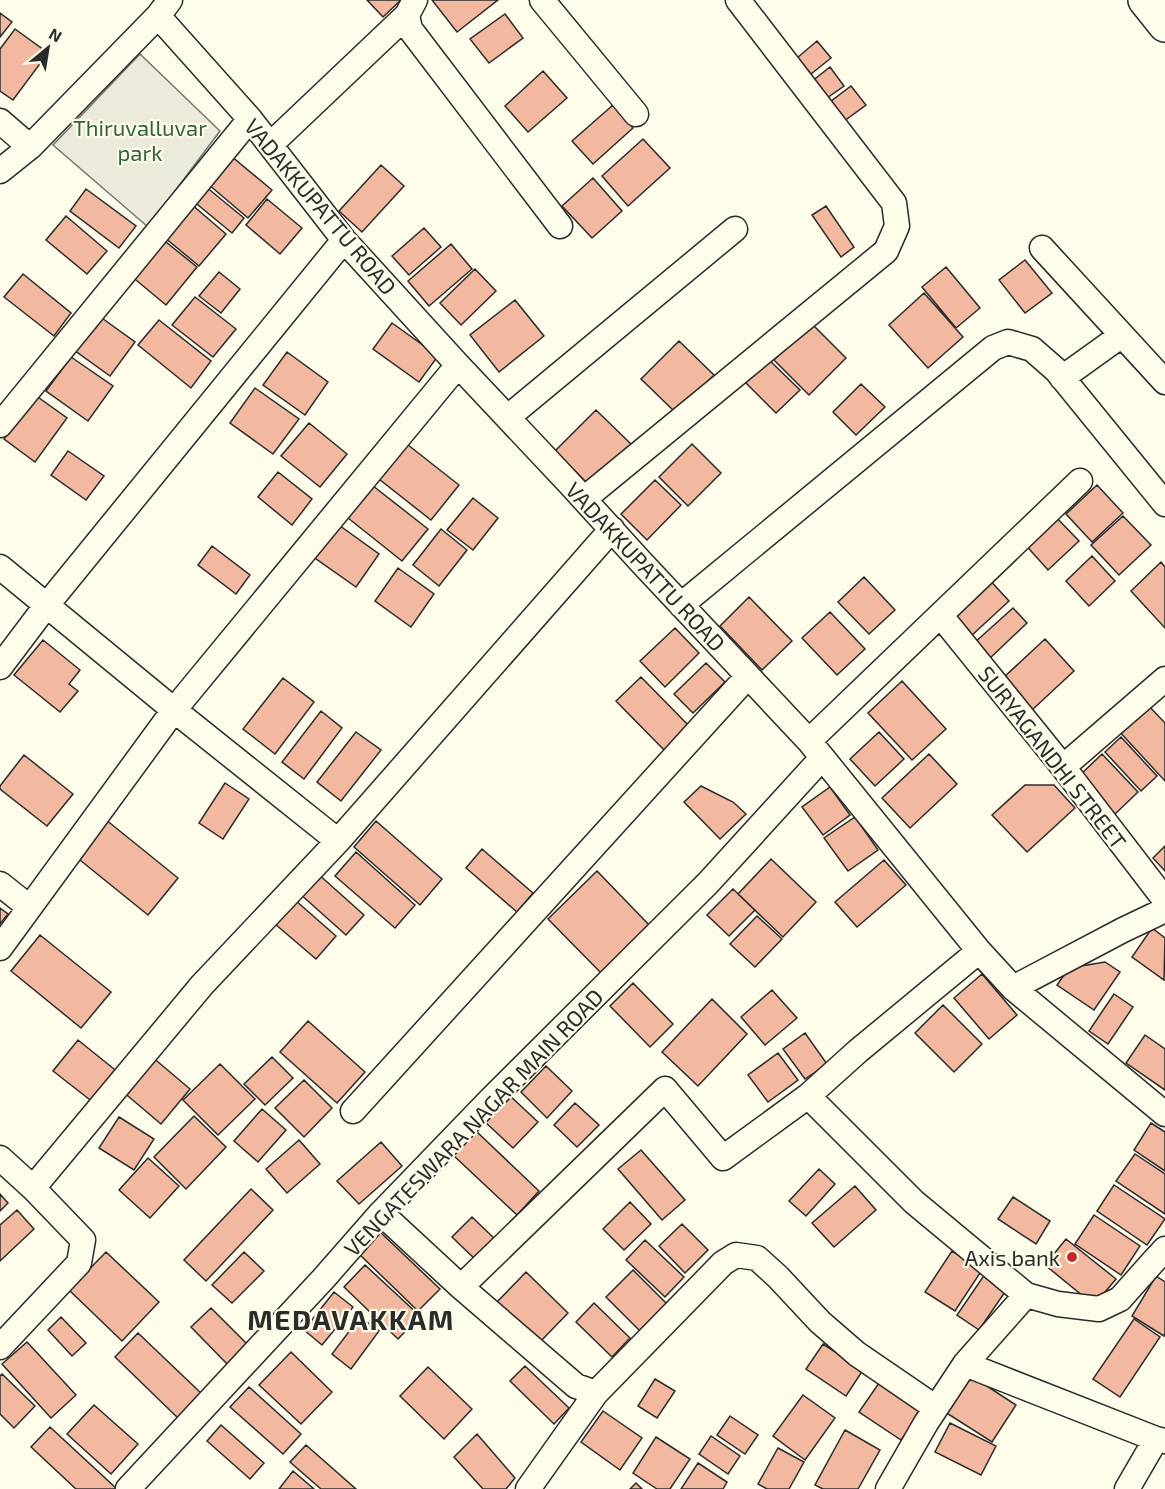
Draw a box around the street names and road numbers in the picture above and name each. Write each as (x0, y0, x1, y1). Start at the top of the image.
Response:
street label: VADAKKUPATTU ROAD (240, 113, 402, 299)
street label: VADAKKUPATTU ROAD (561, 476, 731, 656)
street label: SURYAGANDHI STREET (974, 661, 1132, 854)
street label: VENGATESWARA NAGAR MAIN ROAD (338, 983, 608, 1261)

